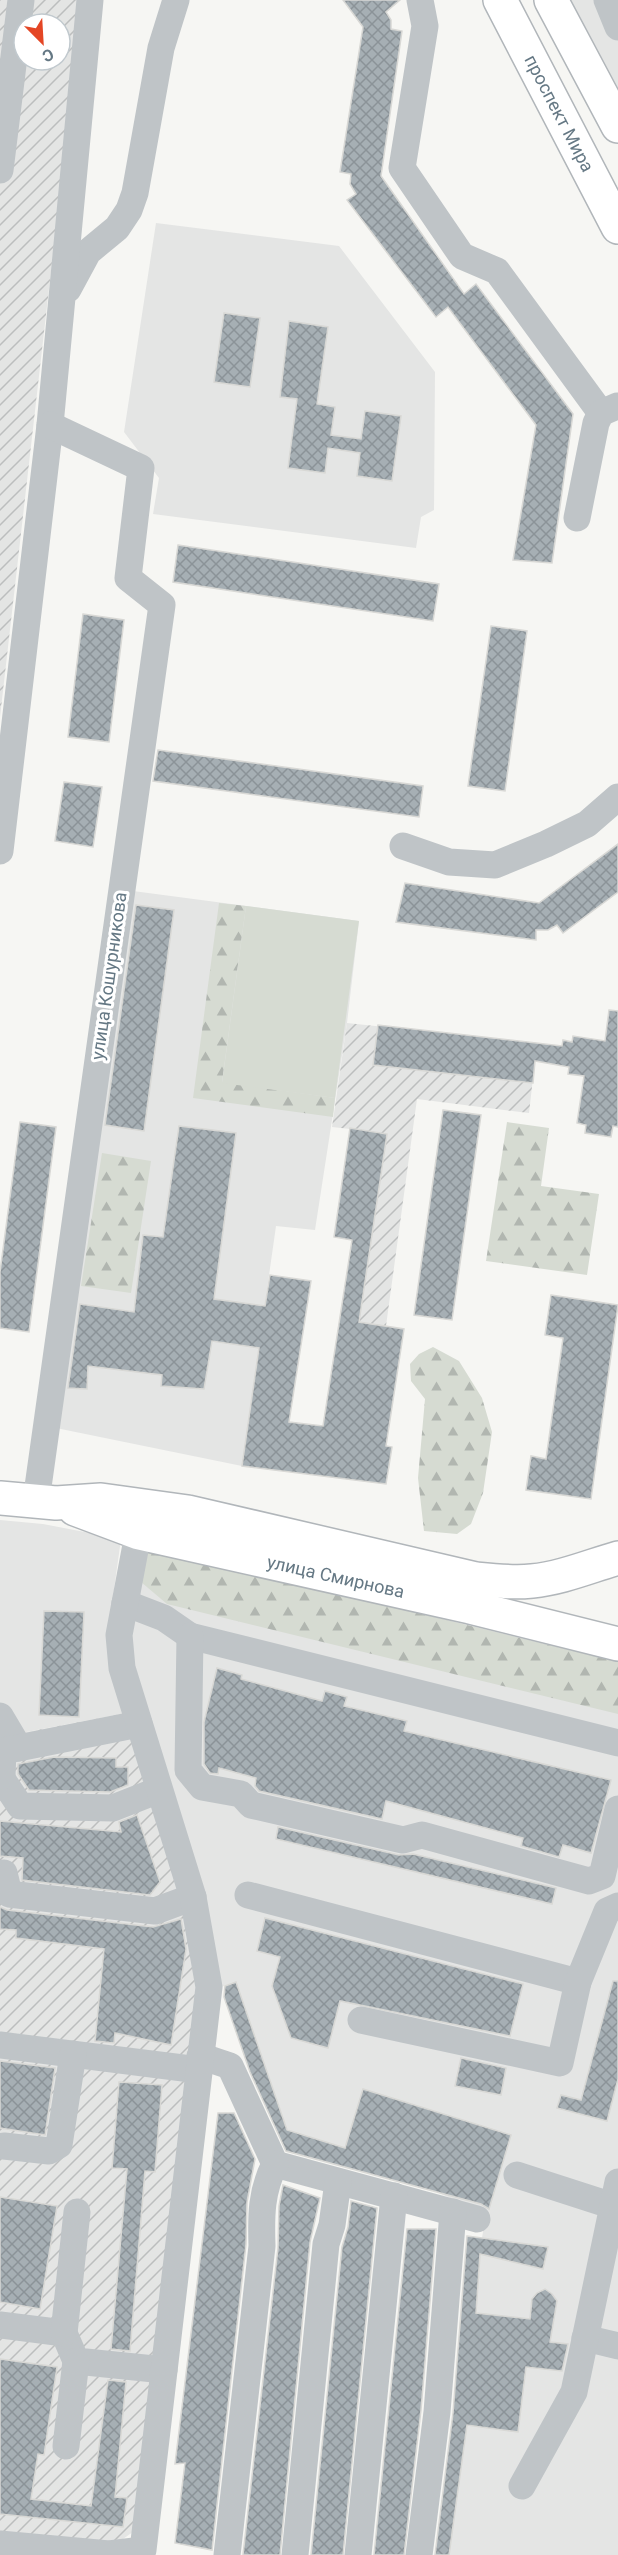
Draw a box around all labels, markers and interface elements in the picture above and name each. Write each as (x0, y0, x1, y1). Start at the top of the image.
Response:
north arrow (12, 12, 72, 72)
text: С (39, 44, 57, 66)
street label: проспект Мира (520, 51, 599, 175)
street label: улица Кошурникова (86, 891, 131, 1061)
street label: улица Смирнова (265, 1551, 407, 1602)

